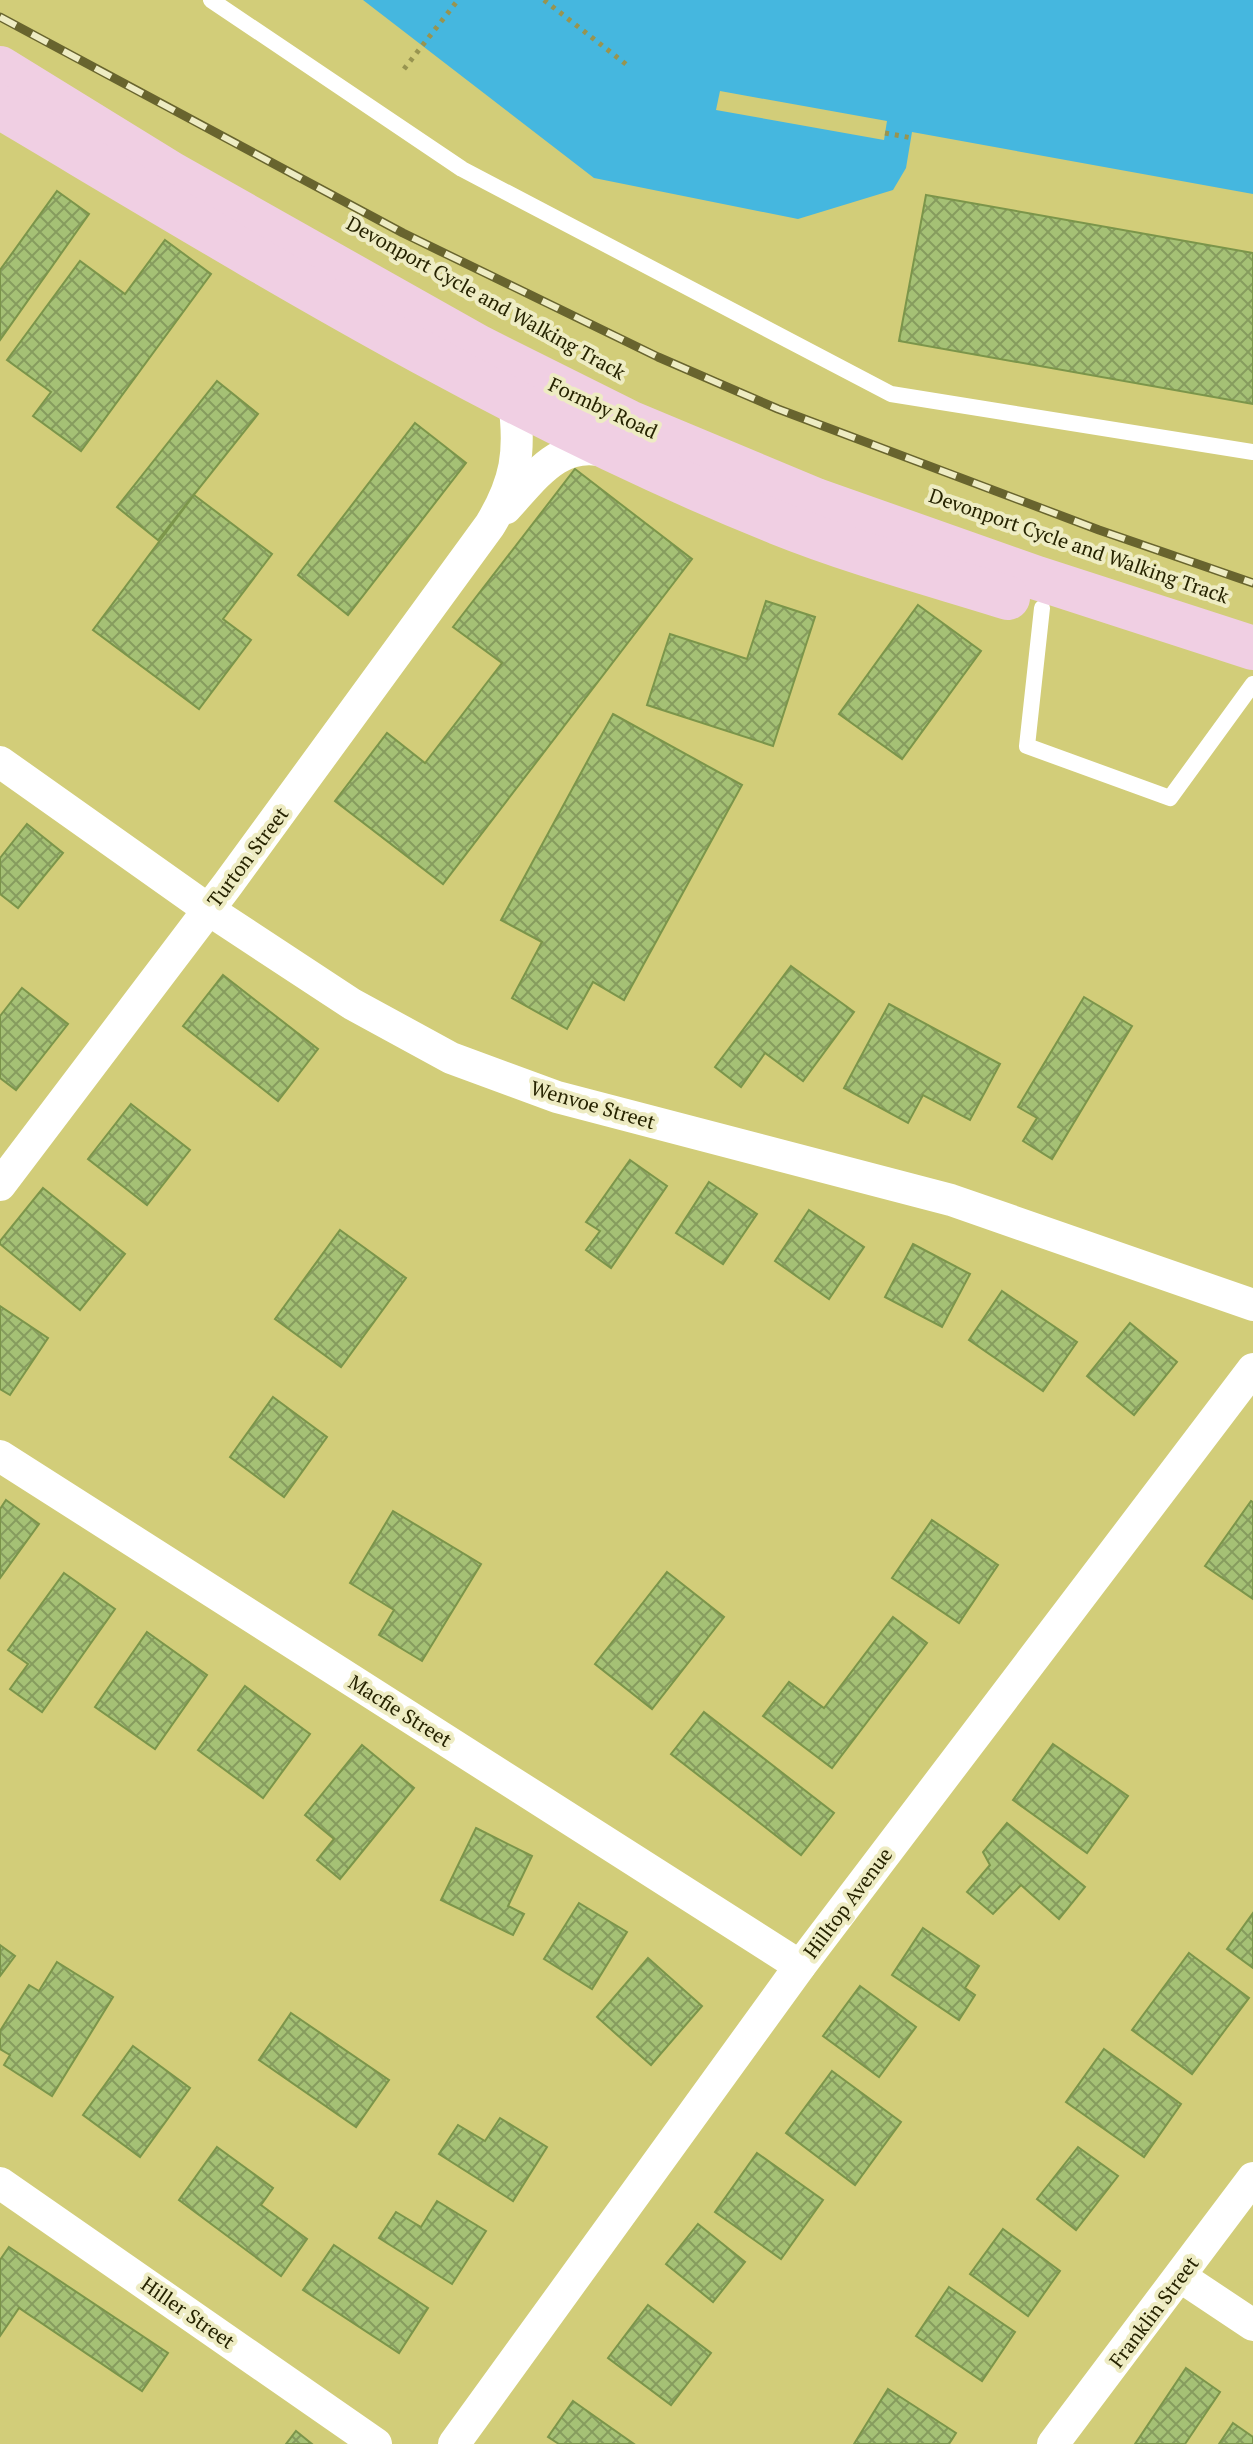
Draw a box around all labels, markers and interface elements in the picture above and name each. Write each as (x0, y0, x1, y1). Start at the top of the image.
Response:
street label: Devonport Cycle and Walking Track (342, 209, 631, 386)
street label: Formby Road (544, 371, 662, 445)
street label: Devonport Cycle and Walking Track (926, 481, 1233, 610)
street label: Turton Street (201, 800, 295, 913)
street label: Wenvoe Street (528, 1074, 659, 1135)
street label: Macfie Street (343, 1668, 458, 1753)
street label: Hilltop Avenue (797, 1842, 898, 1964)
street label: Franklin Street (1103, 2250, 1205, 2373)
street label: Hiller Street (136, 2270, 241, 2355)

